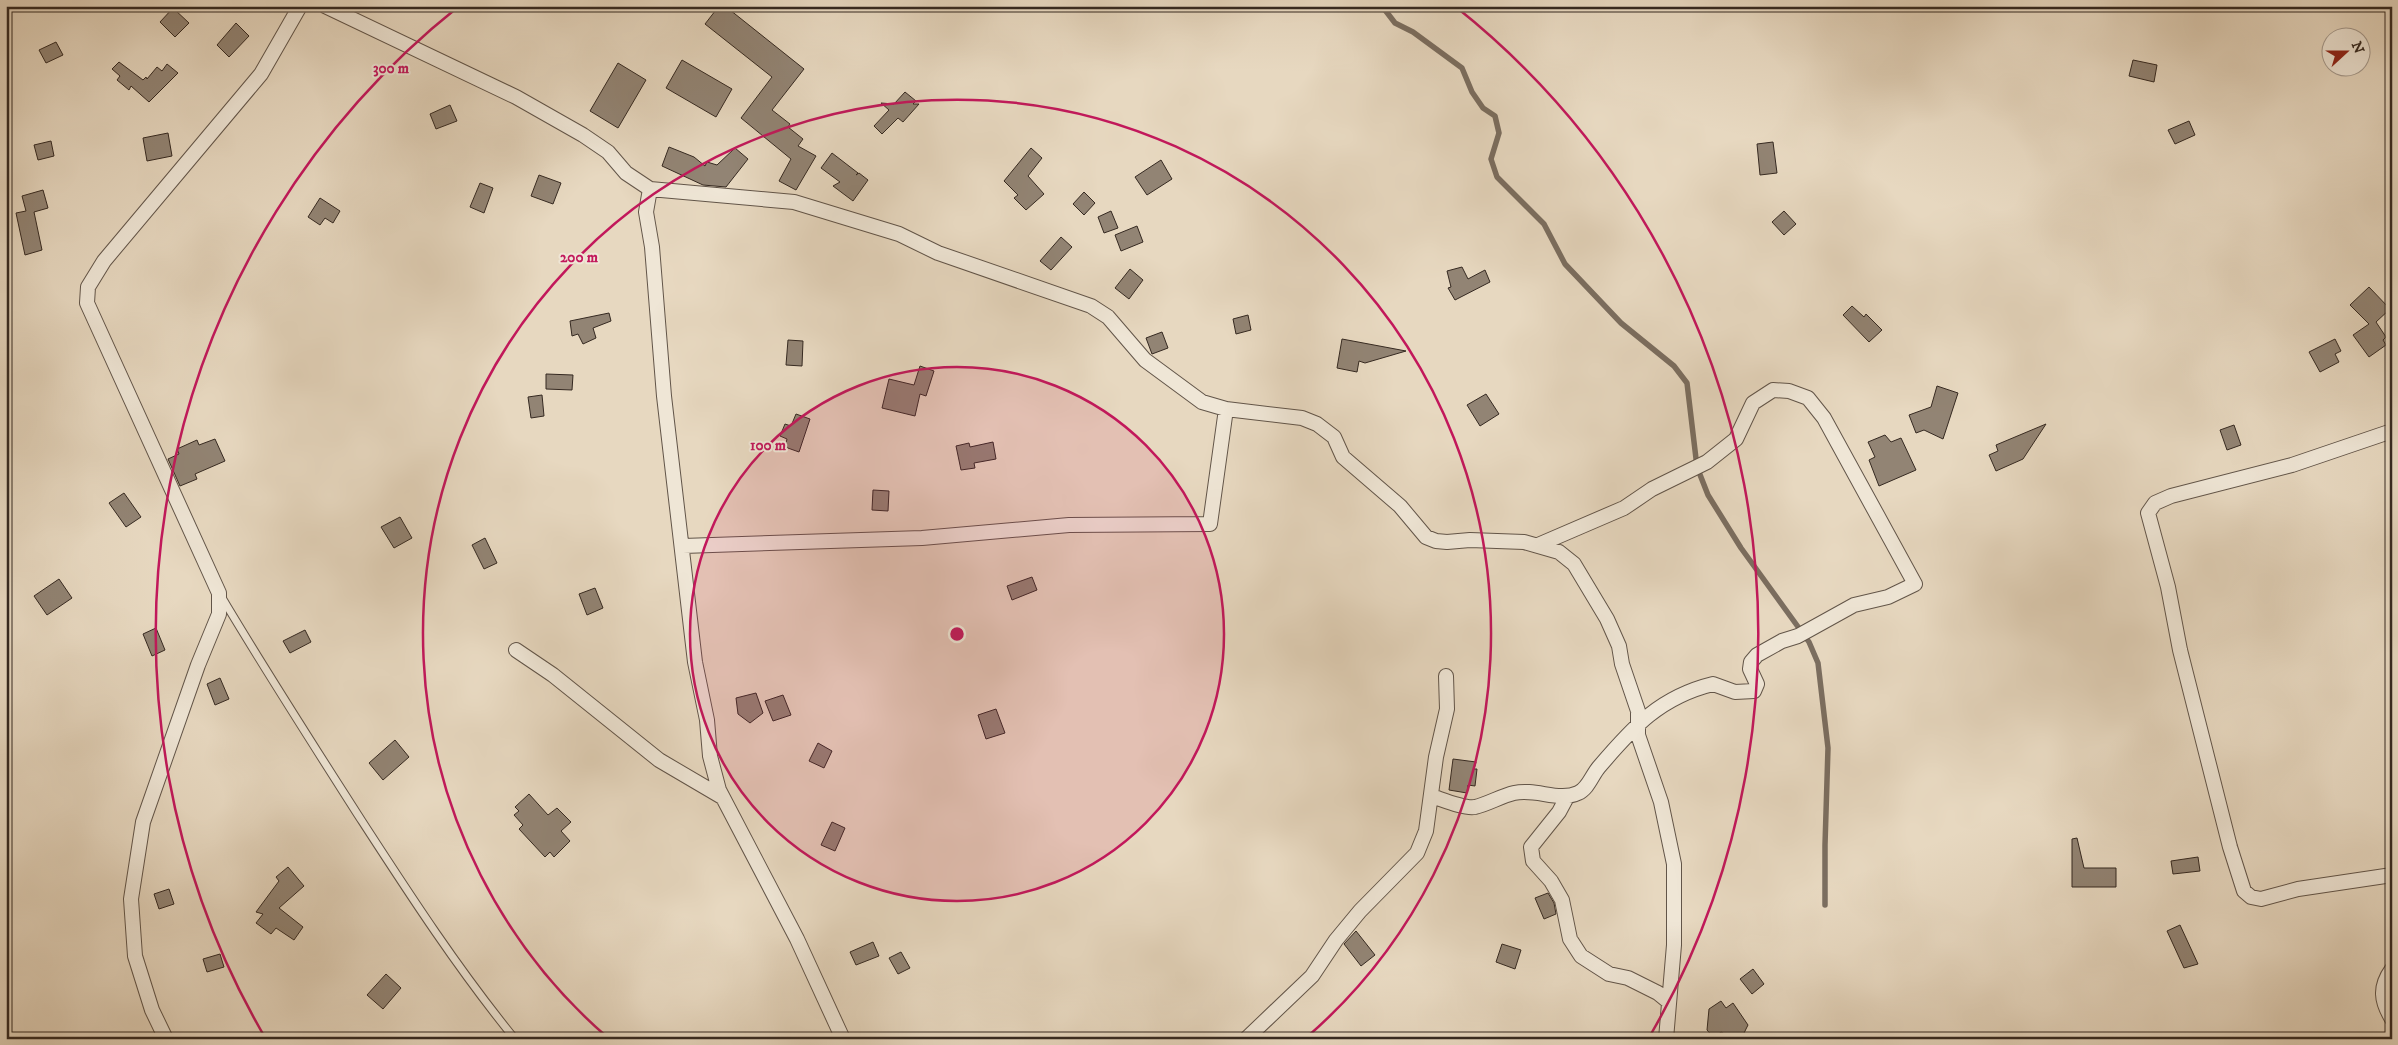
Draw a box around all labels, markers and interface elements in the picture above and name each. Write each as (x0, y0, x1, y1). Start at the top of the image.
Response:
north arrow (2320, 28, 2370, 78)
text: N (2347, 39, 2368, 57)
text: 300 m (373, 59, 410, 78)
text: 200 m (560, 248, 599, 267)
text: 100 m (750, 436, 787, 455)
centre of rings (948, 625, 966, 643)

